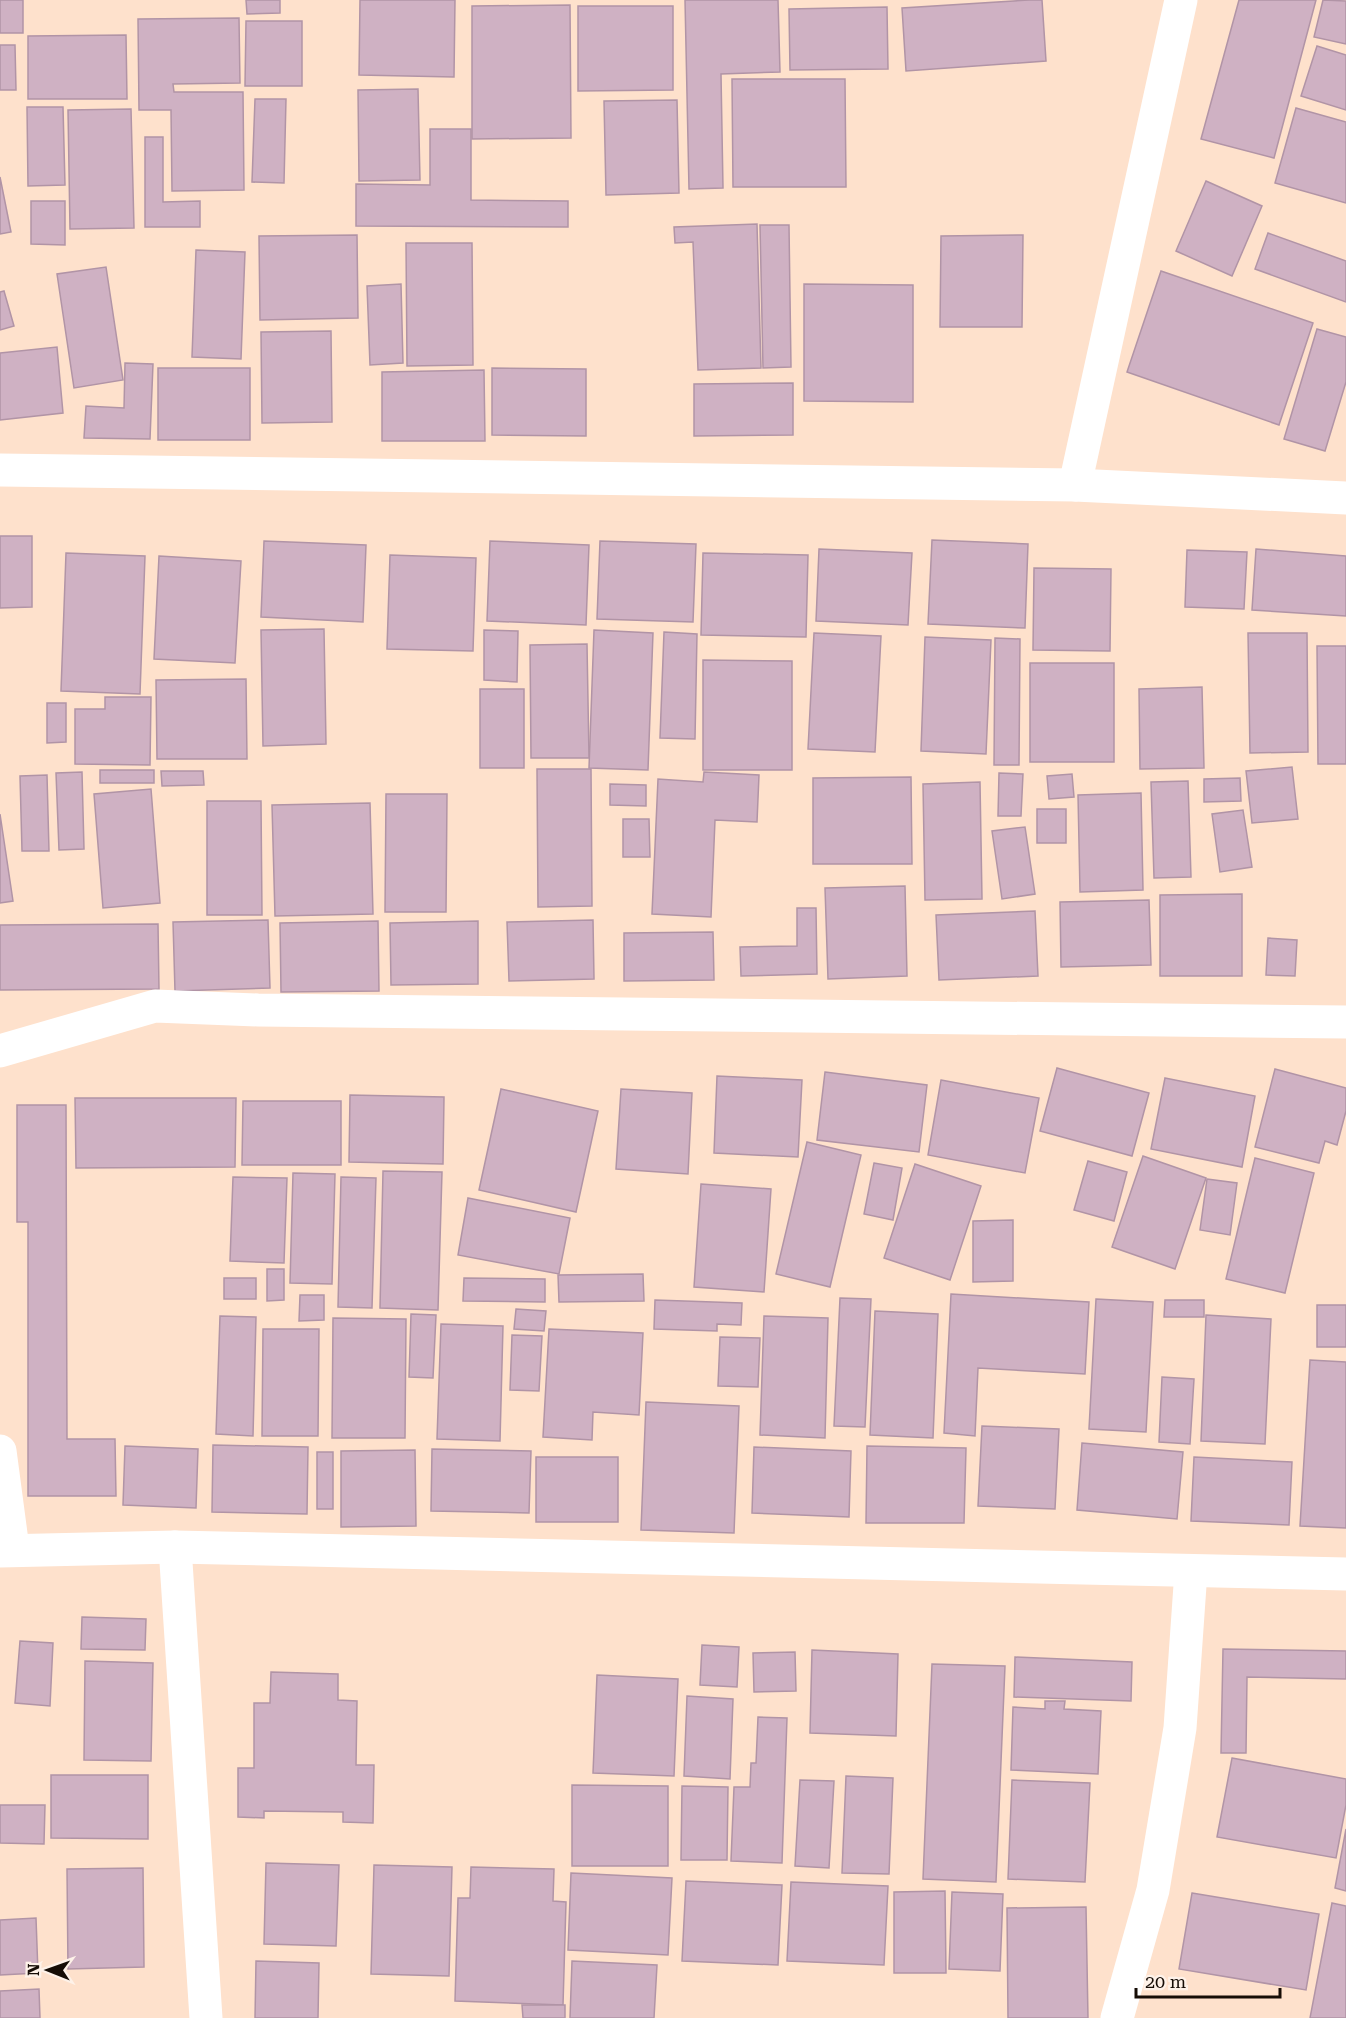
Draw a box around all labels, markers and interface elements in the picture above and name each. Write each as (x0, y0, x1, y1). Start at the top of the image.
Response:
north arrow (18, 1940, 78, 2000)
scale bar (1136, 1961, 1280, 1999)
text: N (24, 1963, 43, 1976)
text: 20 m (1145, 1971, 1186, 1992)

